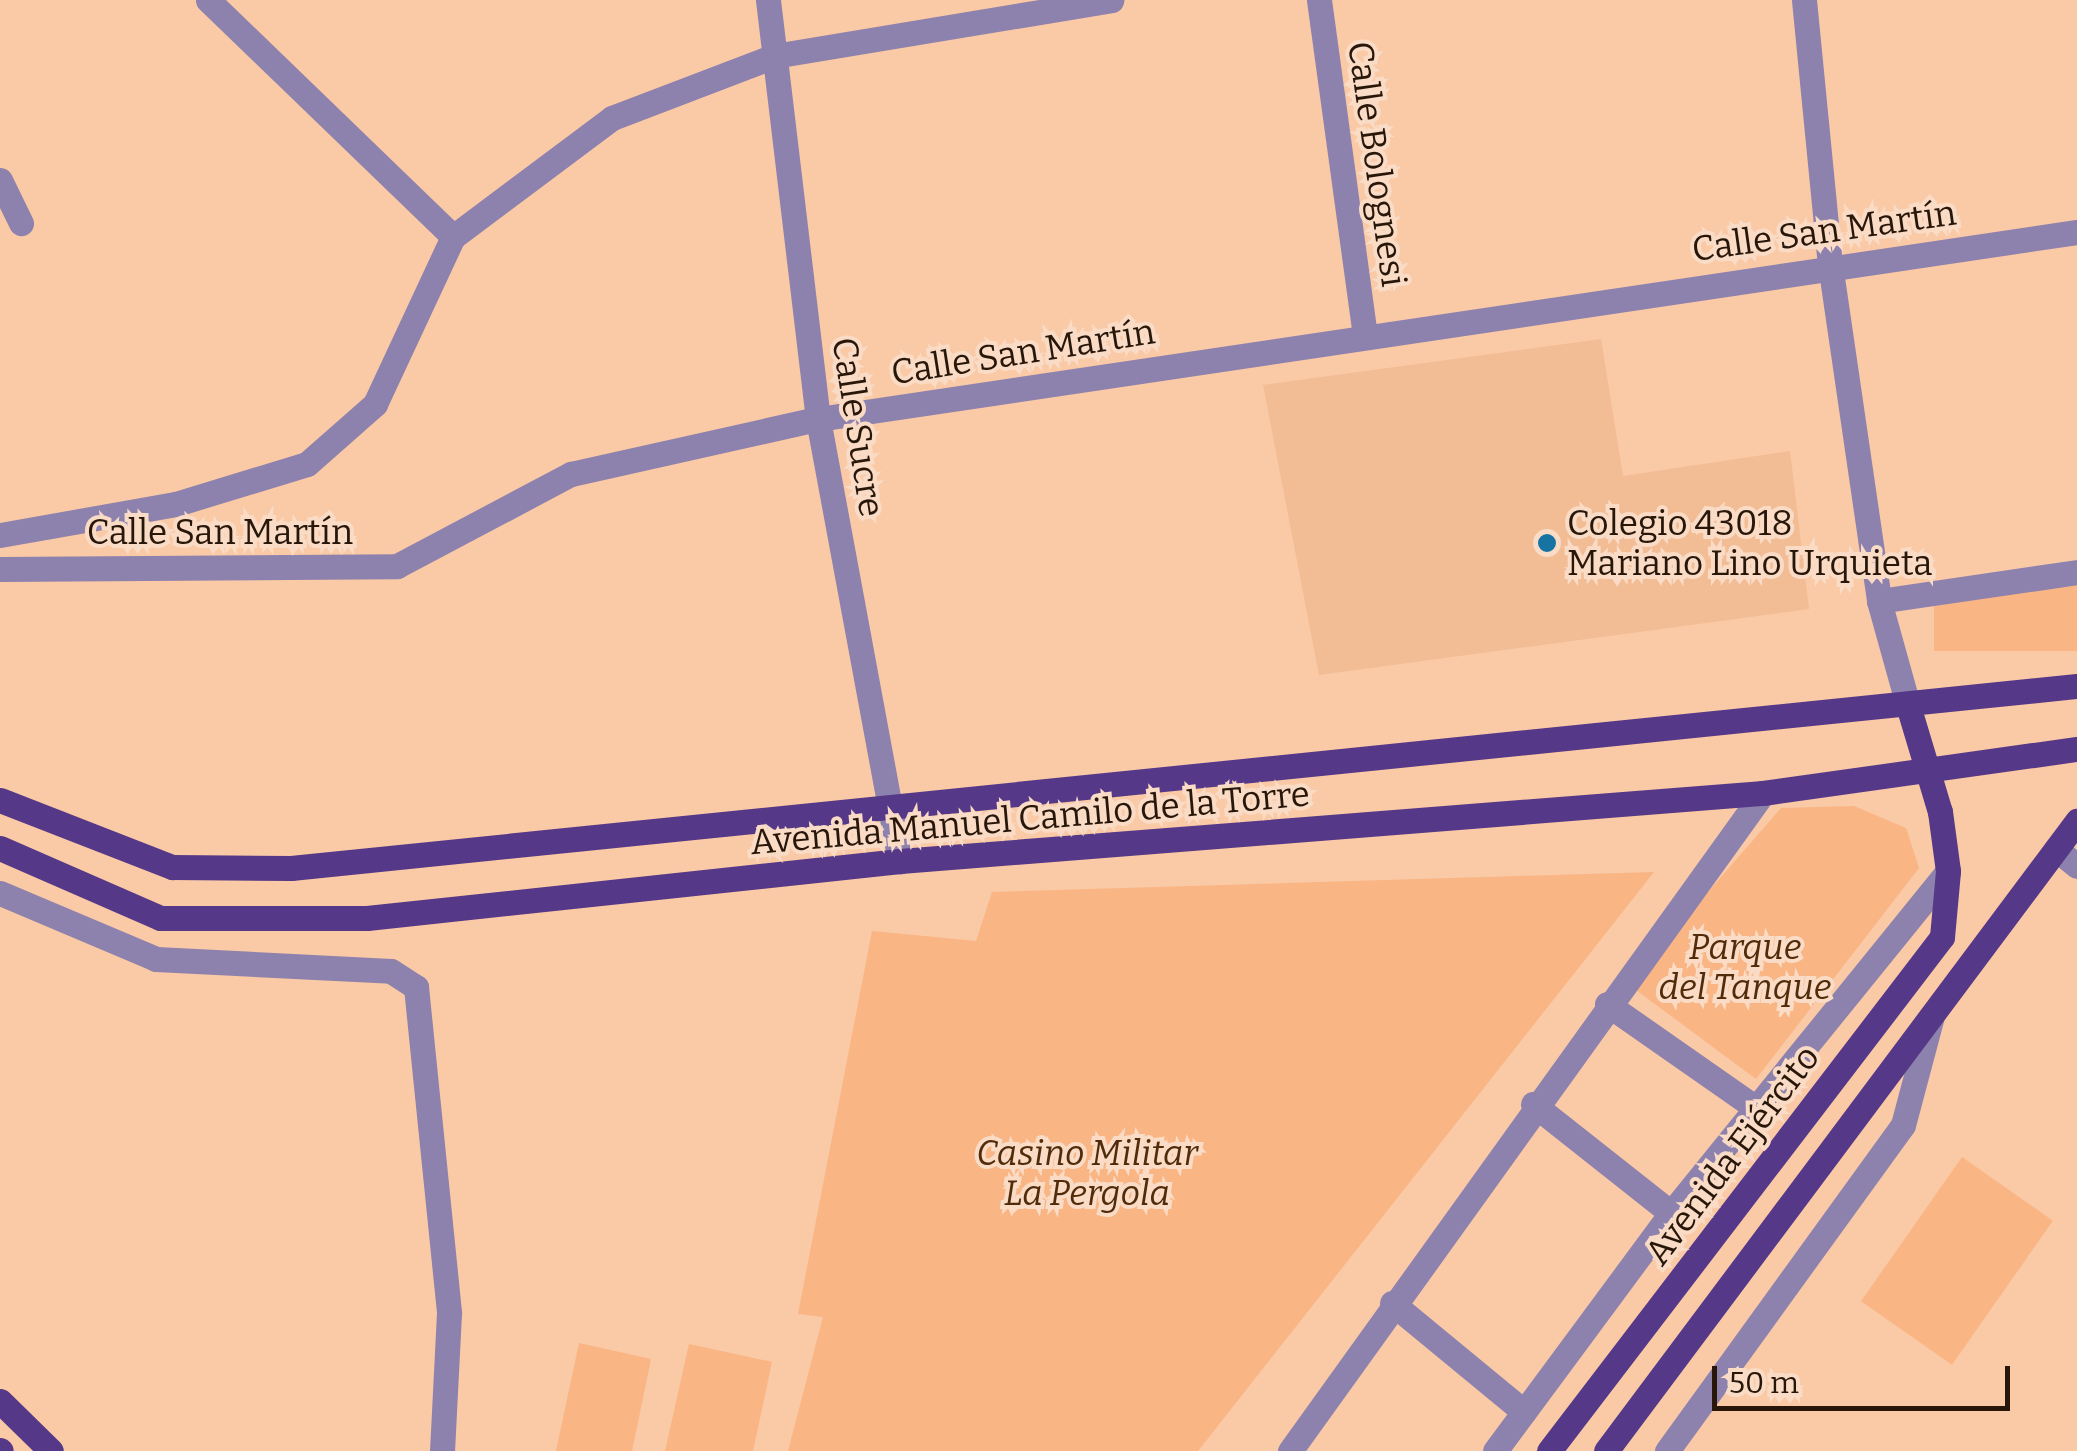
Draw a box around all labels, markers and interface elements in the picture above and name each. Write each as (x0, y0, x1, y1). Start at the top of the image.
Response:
street label: Calle Bolognesi (1339, 39, 1415, 289)
street label: Calle San Martín (1689, 192, 1959, 270)
street label: Calle San Martín (888, 310, 1158, 394)
street label: Calle Sucre (823, 334, 893, 520)
place label: Colegio 43018 Mariano Lino Urquieta (1567, 502, 1932, 584)
street label: Calle San Martín (87, 511, 353, 553)
marker: Colegio 43018 Mariano Lino Urquieta (1536, 532, 1558, 554)
street label: Avenida Manuel Camilo de la Torre (749, 773, 1311, 863)
park label: Parque del Tanque (1659, 926, 1831, 1008)
street label: Avenida Ejército (1636, 1037, 1828, 1273)
park label: Casino Militar La Pergola (976, 1132, 1198, 1214)
scale bar (1717, 1346, 2014, 1408)
text: 50 m (1729, 1365, 1799, 1401)

